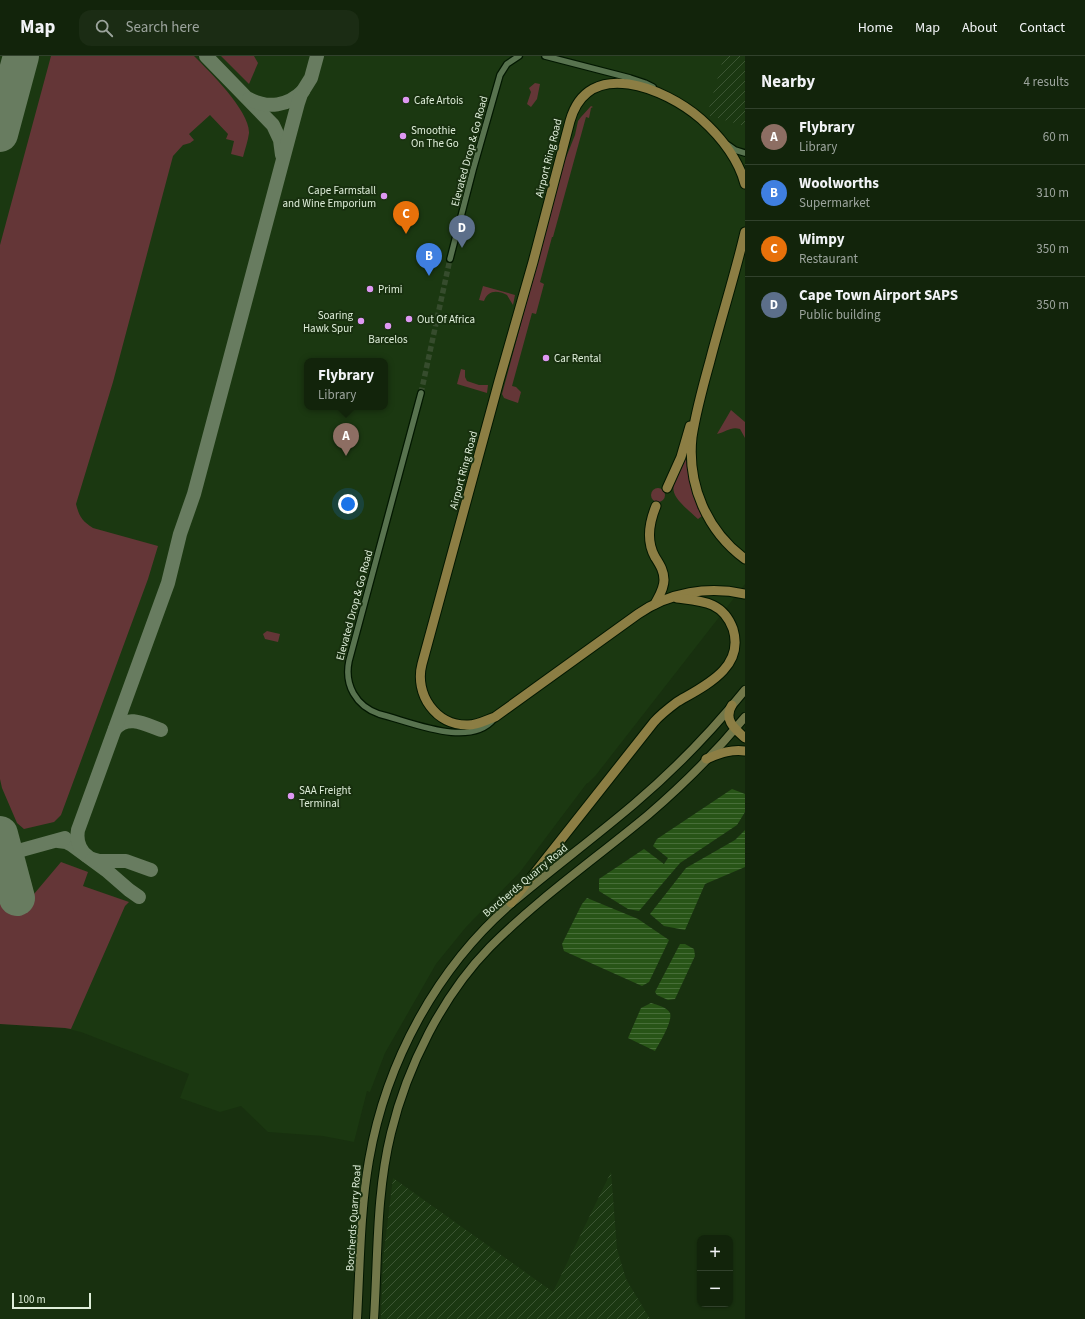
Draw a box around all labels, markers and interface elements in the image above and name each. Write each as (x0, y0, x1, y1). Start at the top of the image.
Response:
search box (79, 10, 359, 46)
text: Map (20, 14, 55, 41)
icon: search (93, 17, 115, 39)
text: Search here (125, 17, 199, 38)
text: Home (858, 18, 893, 38)
text: Map (915, 18, 940, 38)
text: About (962, 18, 997, 38)
text: Contact (1019, 18, 1065, 38)
text: Nearby (761, 70, 815, 94)
text: 4 results (1024, 73, 1069, 91)
place label: Cafe Artois (414, 93, 464, 108)
street label: Elevated Drop & Go Road (447, 94, 491, 208)
marker: Cafe Artois (401, 95, 411, 105)
street label: Airport Ring Road (531, 117, 566, 199)
text: Flybrary (799, 117, 855, 138)
place label: Smoothie On The Go (411, 123, 459, 151)
text: A (770, 128, 778, 146)
text: 60 m (1043, 128, 1069, 146)
marker: Smoothie On The Go (398, 131, 408, 141)
text: Library (799, 138, 837, 156)
text: Woolworths (799, 173, 879, 194)
place label: Cape Farmstall and Wine Emporium (283, 183, 376, 211)
text: B (770, 184, 778, 202)
text: 310 m (1036, 184, 1069, 202)
marker: Cape Farmstall and Wine Emporium (379, 191, 389, 201)
text: Supermarket (799, 194, 870, 212)
pin: C (393, 201, 419, 234)
pin: D (449, 215, 475, 248)
text: Wimpy (799, 229, 844, 250)
text: C (770, 240, 778, 258)
text: 350 m (1036, 240, 1069, 258)
pin: B (416, 243, 442, 276)
text: Restaurant (799, 250, 858, 268)
place label: Primi (378, 282, 403, 297)
marker: Primi (365, 284, 375, 294)
text: Cape Town Airport SAPS (799, 285, 958, 306)
text: D (770, 296, 778, 314)
text: 350 m (1036, 296, 1069, 314)
text: Public building (799, 306, 881, 324)
place label: Soaring Hawk Spur (303, 308, 353, 336)
place label: Out Of Africa (417, 312, 475, 327)
marker: Out Of Africa (404, 314, 414, 324)
marker: Soaring Hawk Spur (356, 316, 366, 326)
marker: Barcelos (383, 321, 393, 331)
place label: Barcelos (368, 332, 408, 347)
place label: Car Rental (554, 351, 601, 366)
marker: Car Rental (541, 353, 551, 363)
popup (304, 358, 388, 410)
text: Flybrary (318, 365, 374, 386)
text: Library (318, 386, 356, 404)
pin: A (333, 423, 359, 456)
street label: Airport Ring Road (446, 429, 481, 511)
your location (338, 494, 358, 514)
street label: Elevated Drop & Go Road (332, 548, 376, 662)
place label: SAA Freight Terminal (299, 783, 352, 811)
marker: SAA Freight Terminal (286, 791, 296, 801)
street label: Borcherds Quarry Road (480, 840, 571, 920)
street label: Borcherds Quarry Road (342, 1164, 365, 1272)
map controls (697, 1235, 733, 1307)
button: + (697, 1235, 733, 1271)
button: − (697, 1271, 733, 1307)
scale bar (12, 1291, 91, 1310)
text: 100 m (18, 1292, 46, 1307)

